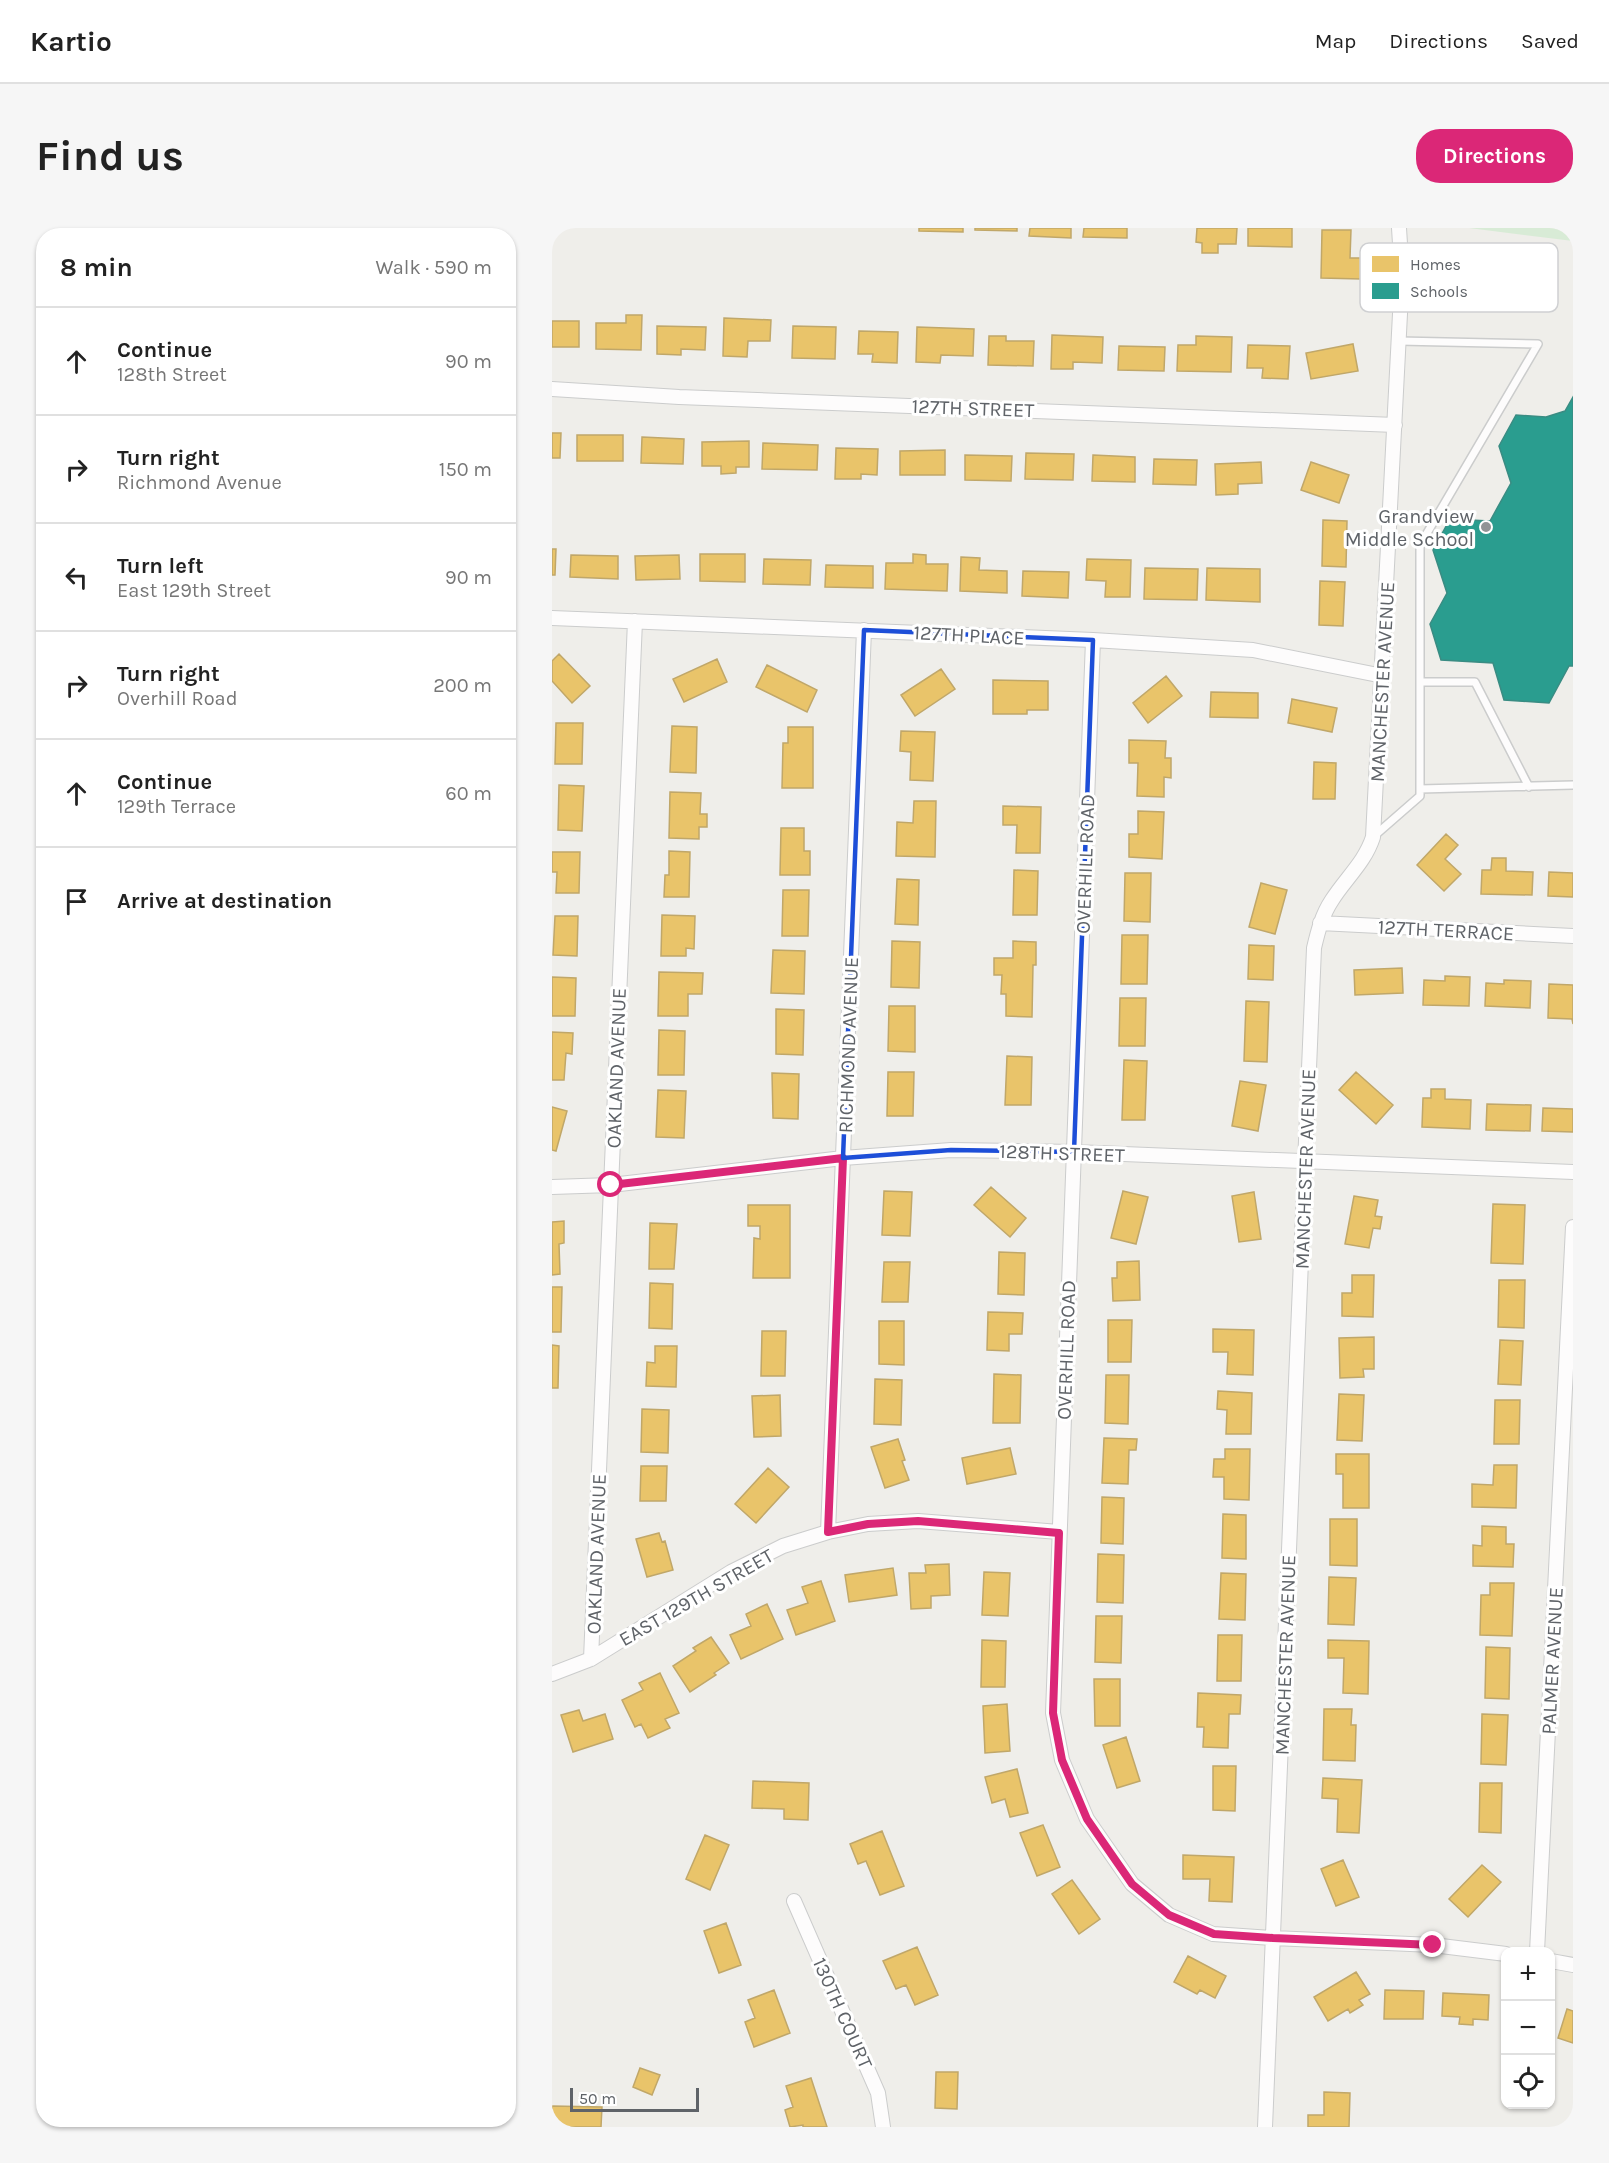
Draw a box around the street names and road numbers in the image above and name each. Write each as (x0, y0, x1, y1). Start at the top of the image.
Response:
street label: 127TH STREET (911, 395, 1035, 422)
street label: MANCHESTER AVENUE (1366, 581, 1399, 783)
street label: 127TH PLACE (913, 621, 1025, 650)
street label: OVERHILL ROAD (1072, 794, 1099, 934)
street label: 127TH TERRACE (1377, 915, 1515, 946)
street label: RICHMOND AVENUE (834, 956, 863, 1134)
street label: OAKLAND AVENUE (602, 987, 631, 1149)
street label: MANCHESTER AVENUE (1291, 1068, 1320, 1270)
street label: 128TH STREET (999, 1140, 1125, 1167)
street label: OVERHILL ROAD (1053, 1280, 1080, 1420)
street label: OAKLAND AVENUE (582, 1473, 611, 1635)
street label: EAST 129TH STREET (615, 1544, 777, 1651)
street label: MANCHESTER AVENUE (1271, 1554, 1300, 1756)
street label: PALMER AVENUE (1537, 1587, 1568, 1735)
street label: 130TH COURT (808, 1954, 877, 2072)

